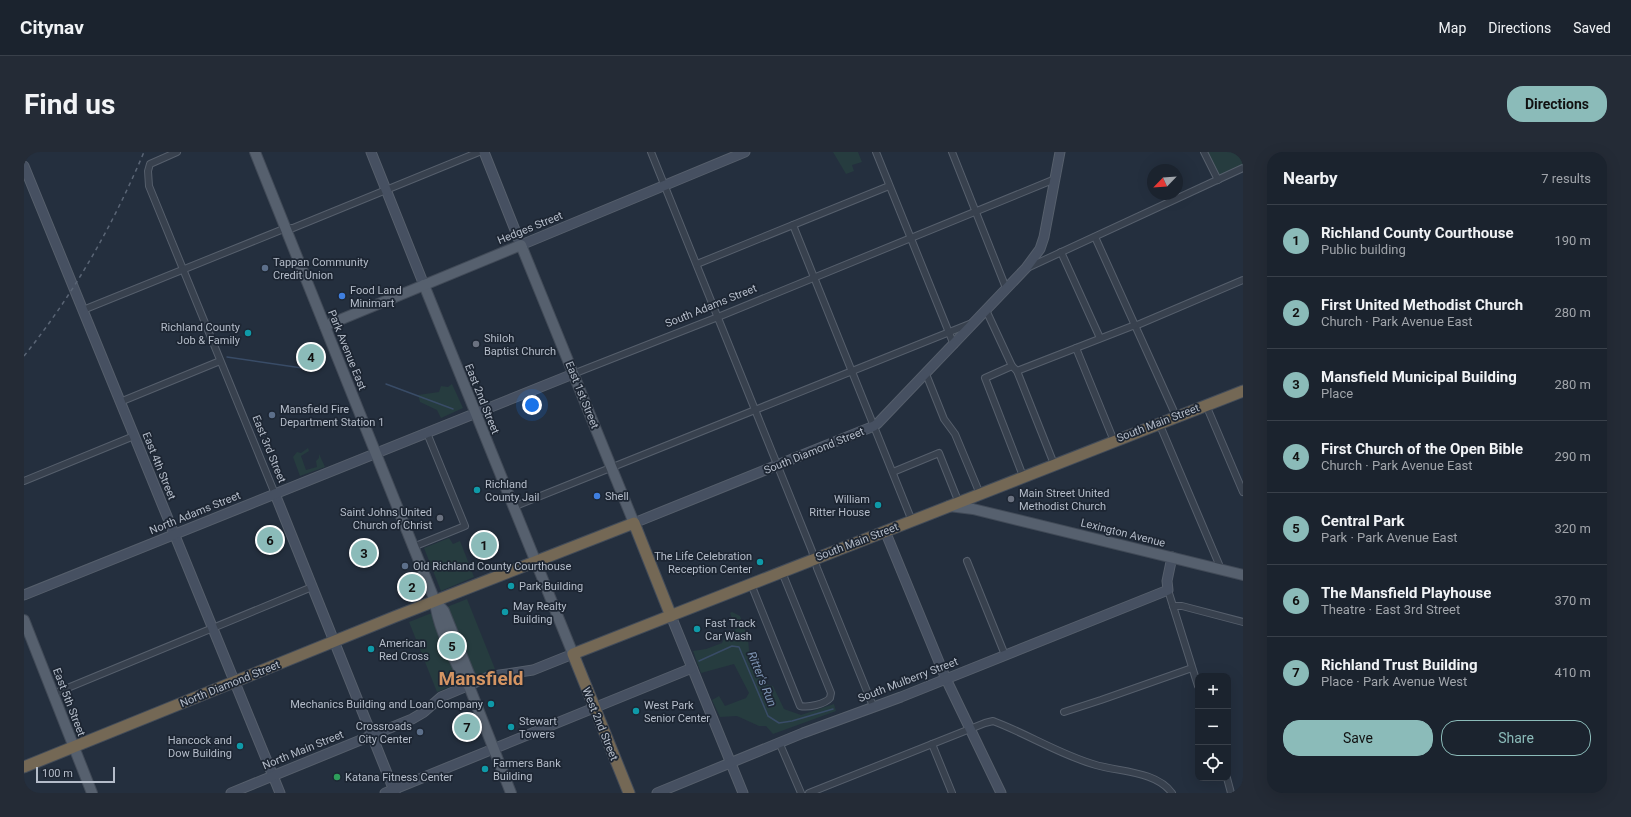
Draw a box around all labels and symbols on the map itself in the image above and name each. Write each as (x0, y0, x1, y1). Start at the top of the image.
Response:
north arrow (1147, 164, 1183, 200)
street label: Hedges Street (495, 209, 565, 247)
place label: Tappan Community Credit Union (273, 256, 369, 282)
marker: Tappan Community Credit Union (260, 263, 270, 273)
street label: South Adams Street (663, 282, 759, 330)
place label: Food Land Minimart (350, 284, 402, 310)
marker: Food Land Minimart (337, 291, 347, 301)
street label: Park Avenue East (325, 308, 369, 392)
place label: Richland County Job & Family (161, 321, 241, 347)
marker: Richland County Job & Family (243, 328, 253, 338)
place label: Shiloh Baptist Church (484, 332, 556, 358)
marker: Shiloh Baptist Church (471, 339, 481, 349)
pin: 4 (298, 342, 324, 372)
street label: East 1st Street (563, 359, 602, 431)
street label: East 2nd Street (462, 362, 502, 436)
your location (522, 395, 542, 415)
street label: South Main Street (1115, 401, 1201, 445)
place label: Mansfield Fire Department Station 1 (280, 403, 384, 429)
marker: Mansfield Fire Department Station 1 (267, 410, 277, 420)
street label: East 3rd Street (249, 413, 289, 485)
street label: South Diamond Street (762, 425, 866, 477)
street label: East 4th Street (140, 430, 179, 502)
place label: Richland County Jail (485, 478, 540, 504)
marker: Richland County Jail (472, 485, 482, 495)
place label: Main Street United Methodist Church (1019, 487, 1109, 513)
street label: North Adams Street (148, 489, 243, 537)
place label: Shell (605, 490, 629, 503)
marker: Shell (592, 491, 602, 501)
place label: William Ritter House (809, 493, 870, 519)
marker: Main Street United Methodist Church (1006, 494, 1016, 504)
marker: William Ritter House (873, 500, 883, 510)
place label: Saint Johns United Church of Christ (340, 506, 432, 532)
marker: Saint Johns United Church of Christ (435, 513, 445, 523)
street label: Lexington Avenue (1079, 516, 1167, 550)
street label: South Main Street (814, 520, 900, 564)
pin: 6 (257, 525, 283, 555)
pin: 1 (471, 530, 497, 560)
pin: 3 (351, 538, 377, 568)
place label: The Life Celebration Reception Center (654, 550, 752, 576)
marker: The Life Celebration Reception Center (755, 557, 765, 567)
place label: Old Richland County Courthouse (413, 560, 571, 573)
marker: Old Richland County Courthouse (400, 561, 410, 571)
pin: 2 (399, 572, 425, 602)
place label: Park Building (519, 580, 583, 593)
marker: Park Building (506, 581, 516, 591)
place label: May Realty Building (513, 600, 567, 626)
marker: May Realty Building (500, 607, 510, 617)
place label: Fast Track Car Wash (705, 617, 756, 643)
marker: Fast Track Car Wash (692, 624, 702, 634)
pin: 5 (439, 631, 465, 661)
place label: American Red Cross (379, 637, 429, 663)
marker: American Red Cross (366, 644, 376, 654)
water label: Ritter's Run (745, 649, 779, 709)
street label: South Mulberry Street (856, 655, 960, 705)
street label: North Diamond Street (178, 658, 282, 710)
street label: East 5th Street (50, 666, 88, 738)
district label: Mansfield (439, 667, 523, 690)
street label: West 2nd Street (579, 686, 621, 763)
place label: Mechanics Building and Loan Company (290, 698, 484, 711)
marker: Mechanics Building and Loan Company (486, 699, 496, 709)
place label: West Park Senior Center (644, 699, 710, 725)
marker: West Park Senior Center (631, 706, 641, 716)
pin: 7 (454, 712, 480, 742)
place label: Stewart Towers (519, 715, 557, 741)
place label: Crossroads City Center (356, 720, 412, 746)
marker: Stewart Towers (506, 722, 516, 732)
marker: Crossroads City Center (415, 727, 425, 737)
street label: North Main Street (260, 728, 346, 772)
place label: Hancock and Dow Building (168, 734, 232, 760)
marker: Hancock and Dow Building (235, 741, 245, 751)
place label: Farmers Bank Building (493, 757, 561, 783)
marker: Farmers Bank Building (480, 764, 490, 774)
scale bar (36, 765, 115, 784)
place label: Katana Fitness Center (345, 771, 453, 784)
marker: Katana Fitness Center (332, 772, 342, 782)

